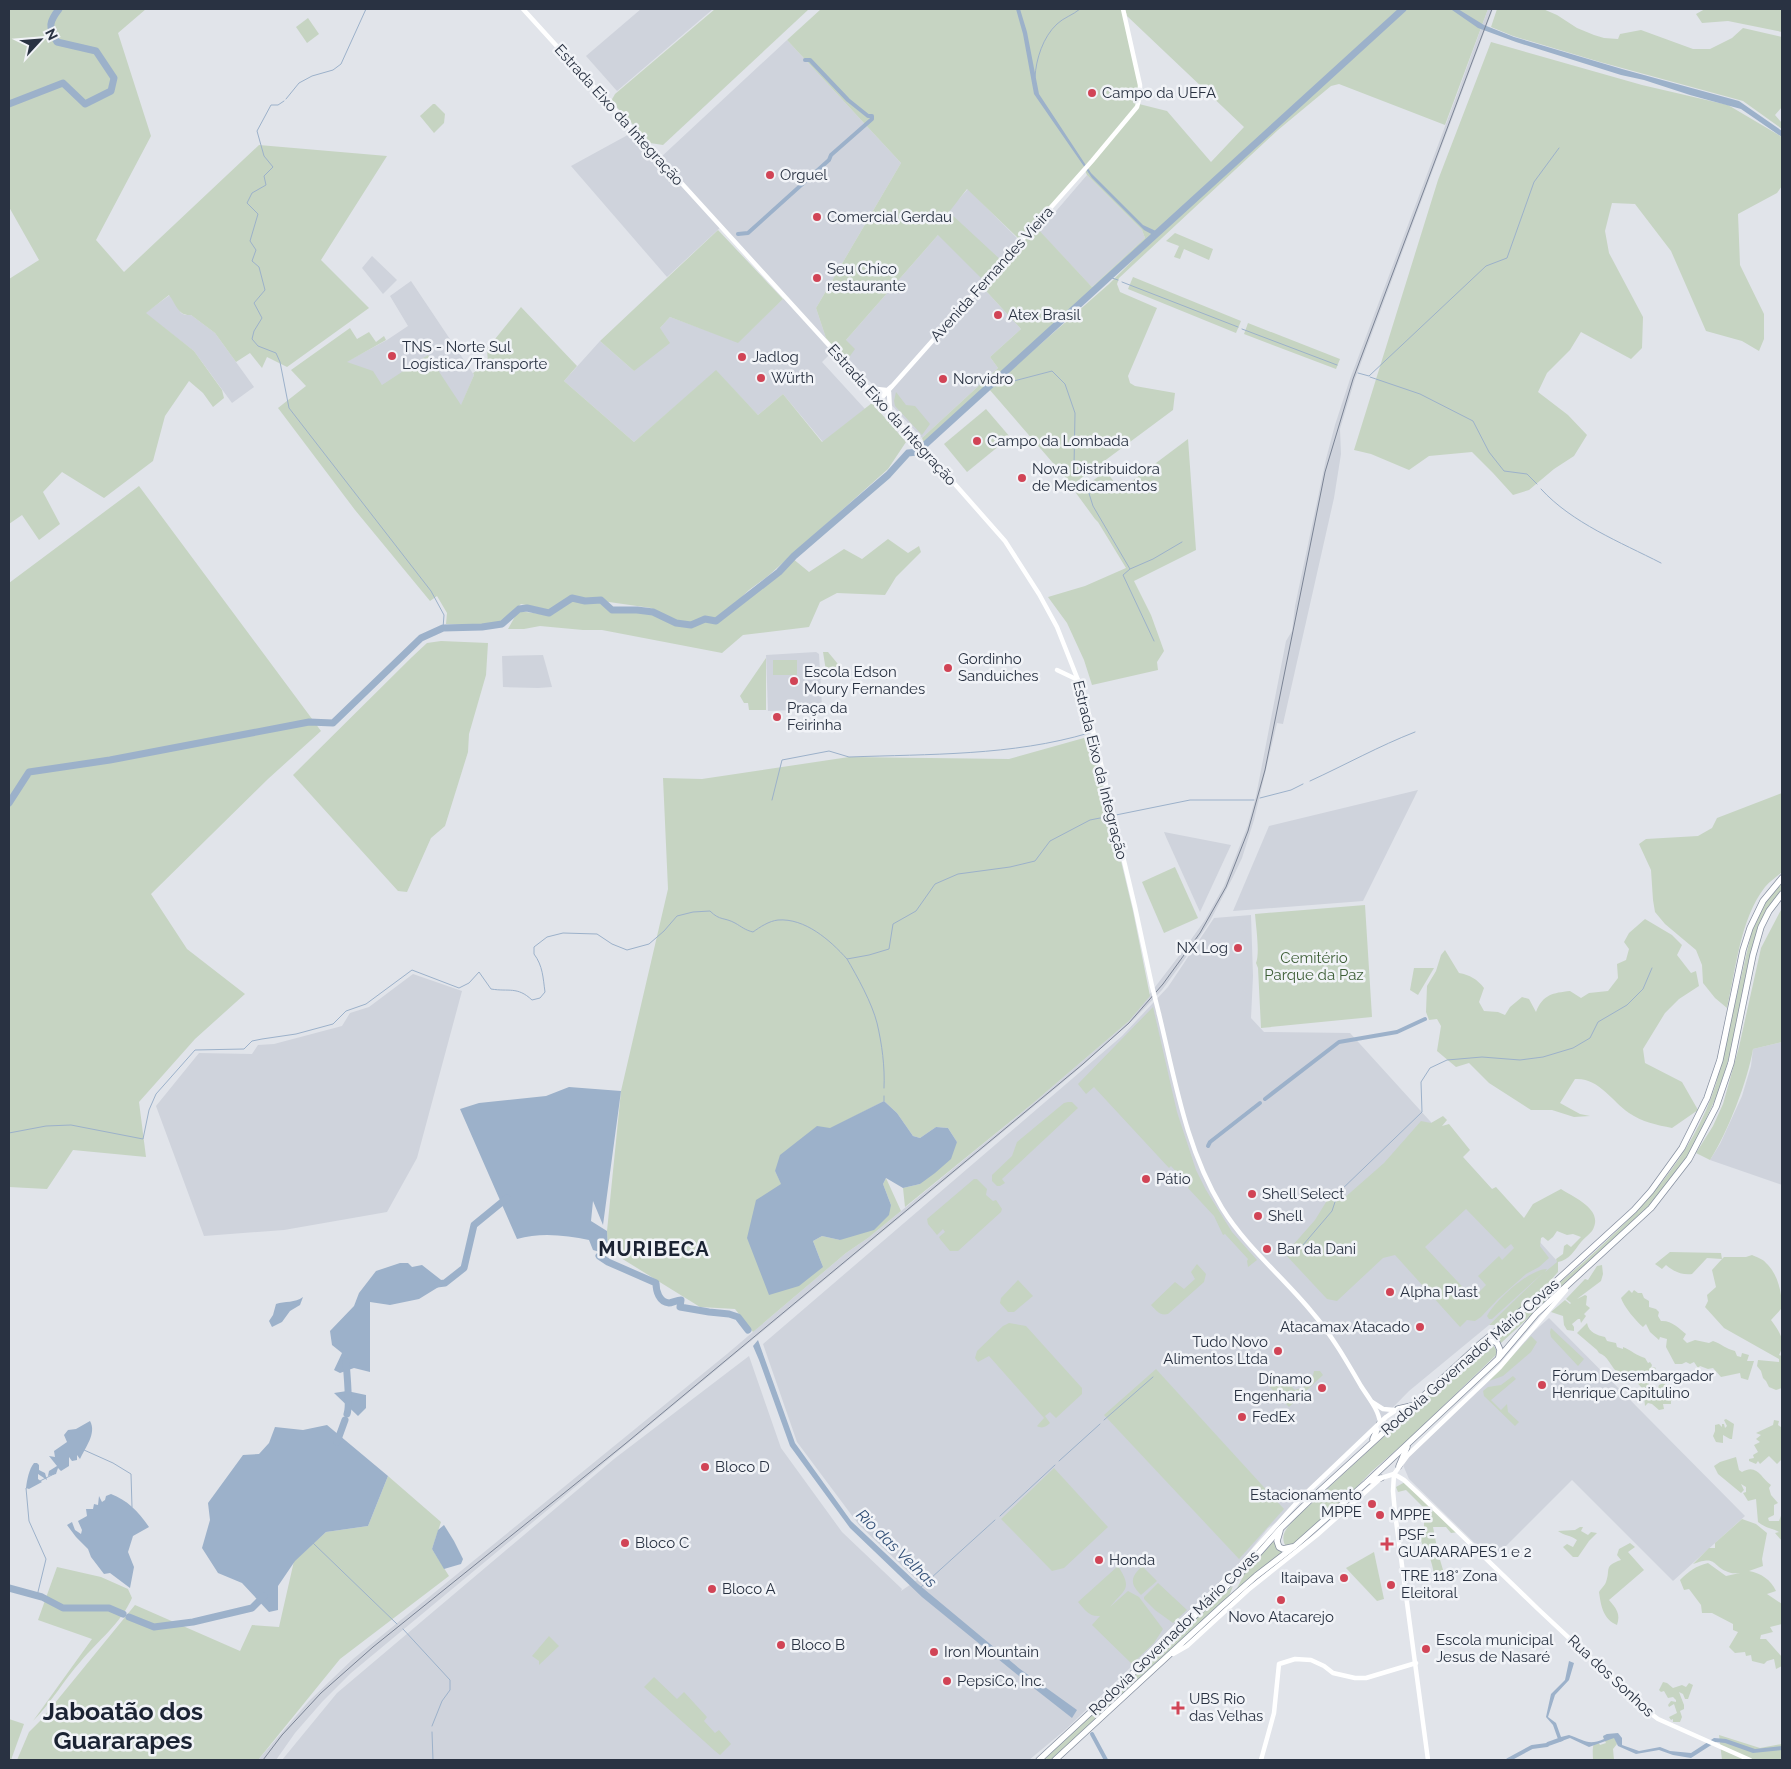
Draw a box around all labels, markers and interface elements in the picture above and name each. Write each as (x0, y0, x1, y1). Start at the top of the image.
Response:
north arrow (15, 15, 65, 65)
text: N (42, 26, 61, 43)
street label: Estrada Eixo da Integração (551, 41, 687, 189)
place label: Campo da UEFA (1102, 84, 1216, 102)
marker: Campo da UEFA (1086, 87, 1098, 99)
place label: Orguel (780, 166, 828, 184)
marker: Orguel (764, 169, 776, 181)
street label: Avenida Fernandes Vieira (927, 203, 1057, 345)
place label: Comercial Gerdau (827, 208, 952, 226)
marker: Comercial Gerdau (811, 211, 823, 223)
place label: Seu Chico restaurante (827, 260, 906, 295)
marker: Seu Chico restaurante (811, 272, 823, 284)
place label: Atex Brasil (1008, 306, 1082, 324)
marker: Atex Brasil (992, 309, 1004, 321)
place label: TNS - Norte Sul Logística/Transporte (402, 338, 548, 373)
street label: Estrada Eixo da Integração (824, 341, 960, 489)
place label: Jadlog (752, 348, 799, 366)
marker: TNS - Norte Sul Logística/Transporte (386, 350, 398, 362)
marker: Jadlog (736, 351, 748, 363)
place label: Würth (771, 369, 814, 387)
place label: Norvidro (953, 370, 1013, 388)
marker: Würth (755, 372, 767, 384)
marker: Norvidro (937, 373, 949, 385)
place label: Campo da Lombada (987, 432, 1129, 450)
marker: Campo da Lombada (971, 435, 983, 447)
place label: Nova Distribuidora de Medicamentos (1032, 460, 1160, 495)
marker: Nova Distribuidora de Medicamentos (1016, 472, 1028, 484)
place label: Gordinho Sanduiches (958, 650, 1039, 685)
marker: Gordinho Sanduiches (942, 662, 954, 674)
place label: Escola Edson Moury Fernandes (804, 663, 925, 698)
marker: Escola Edson Moury Fernandes (788, 675, 800, 687)
street label: Estrada Eixo da Integração (1069, 679, 1131, 861)
place label: Praça da Feirinha (787, 699, 847, 734)
marker: Praça da Feirinha (771, 711, 783, 723)
place label: NX Log (1177, 939, 1228, 957)
marker: NX Log (1232, 942, 1244, 954)
park label: Cemitério Parque da Paz (1264, 949, 1364, 984)
place label: Pátio (1156, 1170, 1191, 1188)
marker: Pátio (1140, 1173, 1152, 1185)
place label: Shell Select (1262, 1185, 1344, 1203)
marker: Shell Select (1246, 1188, 1258, 1200)
place label: Shell (1268, 1207, 1304, 1225)
marker: Shell (1252, 1210, 1264, 1222)
district label: MURIBECA (598, 1237, 710, 1261)
place label: Bar da Dani (1277, 1240, 1356, 1258)
marker: Bar da Dani (1261, 1243, 1273, 1255)
street label: Rodovia Governador Mário Covas (1377, 1275, 1563, 1439)
place label: Alpha Plast (1400, 1283, 1478, 1301)
marker: Alpha Plast (1384, 1286, 1396, 1298)
place label: Atacamax Atacado (1280, 1318, 1410, 1336)
marker: Atacamax Atacado (1414, 1321, 1426, 1333)
place label: Tudo Novo Alimentos Ltda (1163, 1333, 1268, 1368)
marker: Tudo Novo Alimentos Ltda (1272, 1345, 1284, 1357)
place label: Fórum Desembargador Henrique Capitulino (1552, 1367, 1715, 1402)
place label: Dínamo Engenharia (1234, 1370, 1312, 1405)
marker: Fórum Desembargador Henrique Capitulino (1536, 1379, 1548, 1391)
marker: Dínamo Engenharia (1316, 1382, 1328, 1394)
place label: FedEx (1252, 1408, 1296, 1426)
marker: FedEx (1236, 1411, 1248, 1423)
place label: Bloco D (715, 1458, 770, 1476)
marker: Bloco D (699, 1461, 711, 1473)
place label: Estacionamento MPPE (1250, 1486, 1362, 1521)
marker: Estacionamento MPPE (1366, 1498, 1378, 1510)
water label: Rio das Velhas (852, 1505, 941, 1592)
place label: MPPE (1390, 1506, 1431, 1524)
marker: MPPE (1374, 1509, 1386, 1521)
place label: PSF - GUARARAPES 1 e 2 (1398, 1526, 1532, 1561)
place label: Bloco C (635, 1534, 689, 1552)
marker: Bloco C (619, 1537, 631, 1549)
marker: PSF - GUARARAPES 1 e 2 (1380, 1537, 1394, 1551)
street label: Rodovia Governador Mário Covas (1085, 1547, 1263, 1719)
place label: Honda (1109, 1551, 1155, 1569)
marker: Honda (1093, 1554, 1105, 1566)
place label: TRE 118° Zona Eleitoral (1401, 1567, 1498, 1602)
place label: Itaipava (1281, 1569, 1334, 1587)
marker: Itaipava (1338, 1572, 1350, 1584)
marker: TRE 118° Zona Eleitoral (1385, 1579, 1397, 1591)
place label: Bloco A (722, 1580, 776, 1598)
marker: Bloco A (706, 1583, 718, 1595)
marker: Novo Atacarejo (1275, 1594, 1287, 1606)
place label: Novo Atacarejo (1228, 1608, 1334, 1626)
place label: Escola municipal Jesus de Nasaré (1436, 1631, 1554, 1666)
street label: Rua dos Sonhos (1564, 1631, 1658, 1721)
place label: Bloco B (791, 1636, 845, 1654)
marker: Bloco B (775, 1639, 787, 1651)
place label: Iron Mountain (944, 1643, 1039, 1661)
marker: Escola municipal Jesus de Nasaré (1420, 1643, 1432, 1655)
marker: Iron Mountain (928, 1646, 940, 1658)
place label: PepsiCo, Inc. (957, 1672, 1044, 1690)
marker: PepsiCo, Inc. (941, 1675, 953, 1687)
place label: UBS Rio das Velhas (1189, 1690, 1263, 1725)
district label: Jaboatão dos Guararapes (43, 1696, 203, 1755)
marker: UBS Rio das Velhas (1171, 1701, 1185, 1715)

